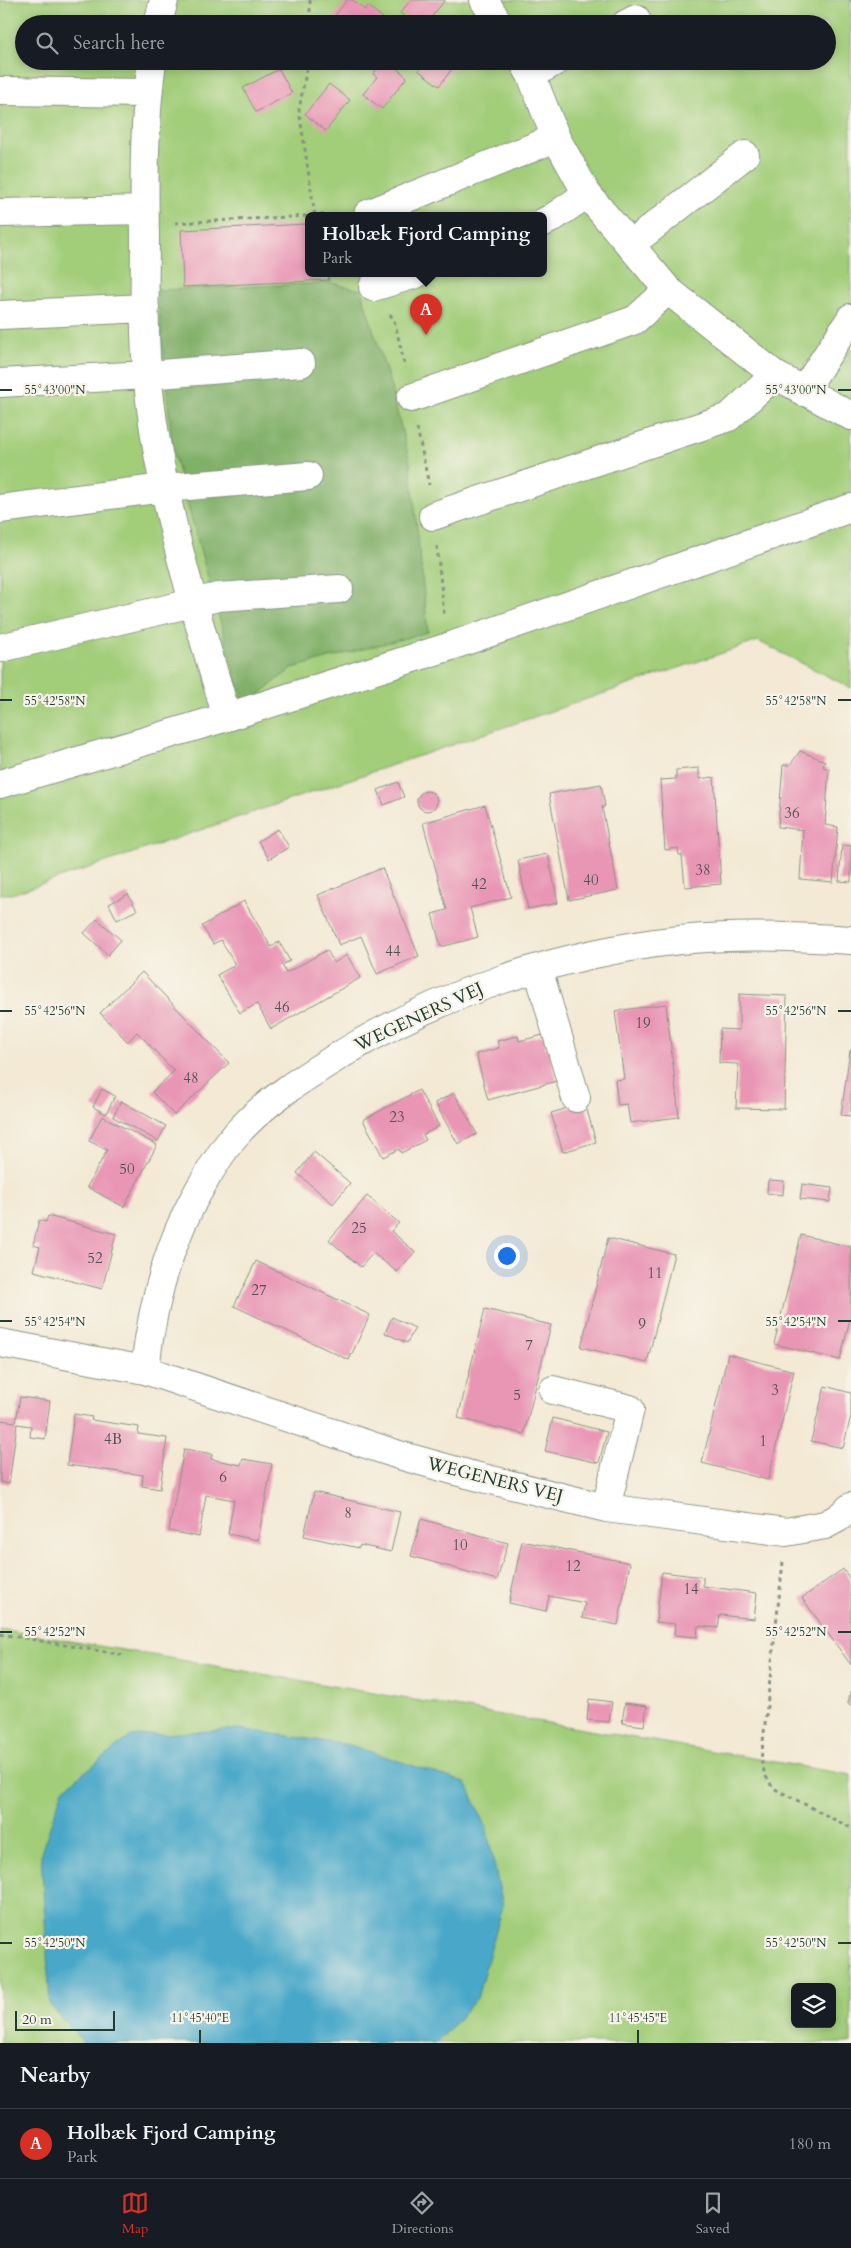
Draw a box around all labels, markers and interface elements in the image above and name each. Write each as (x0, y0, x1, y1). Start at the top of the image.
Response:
search box (15, 15, 836, 70)
icon: search (33, 29, 61, 57)
text: Search here (73, 30, 165, 56)
popup (305, 212, 547, 277)
text: Holbæk Fjord Camping (322, 221, 530, 247)
text: Park (322, 247, 353, 269)
pin: A (410, 294, 442, 335)
text: 55°43'00"N (25, 382, 86, 398)
text: 55°43'00"N (766, 382, 827, 398)
text: 55°42'58"N (25, 693, 86, 709)
text: 55°42'58"N (766, 693, 827, 709)
house number: 36 (784, 803, 800, 823)
house number: 38 (695, 860, 711, 880)
house number: 40 (583, 870, 599, 890)
house number: 42 (471, 874, 487, 894)
house number: 44 (385, 941, 401, 961)
street label: WEGENERS VEJ (350, 976, 488, 1058)
house number: 46 (274, 997, 290, 1017)
text: 55°42'56"N (25, 1003, 86, 1019)
text: 55°42'56"N (766, 1003, 827, 1019)
house number: 19 (635, 1013, 651, 1033)
house number: 48 (183, 1068, 199, 1088)
house number: 23 (389, 1107, 405, 1127)
house number: 50 (119, 1159, 135, 1179)
house number: 25 (351, 1218, 367, 1238)
your location (494, 1243, 520, 1269)
house number: 52 (87, 1248, 103, 1268)
house number: 11 (647, 1263, 663, 1283)
house number: 27 (251, 1280, 267, 1300)
text: 55°42'54"N (25, 1314, 86, 1330)
house number: 9 (638, 1314, 646, 1334)
text: 55°42'54"N (766, 1314, 827, 1330)
house number: 7 (525, 1335, 533, 1355)
house number: 3 (771, 1380, 779, 1400)
house number: 5 (513, 1385, 521, 1405)
house number: 4B (104, 1429, 122, 1449)
house number: 1 (759, 1431, 767, 1451)
street label: WEGENERS VEJ (423, 1451, 566, 1509)
house number: 6 (219, 1467, 227, 1487)
house number: 8 (344, 1503, 352, 1523)
house number: 10 (452, 1535, 468, 1555)
house number: 12 (565, 1556, 581, 1576)
house number: 14 (683, 1579, 699, 1599)
text: 55°42'52"N (25, 1624, 86, 1640)
text: 55°42'52"N (766, 1624, 827, 1640)
text: 55°42'50"N (25, 1935, 86, 1951)
text: 55°42'50"N (766, 1935, 827, 1951)
map controls (791, 1983, 836, 2028)
button: layers (791, 1983, 836, 2028)
scale bar (15, 2008, 115, 2031)
text: 20 m (22, 2010, 52, 2029)
text: 11°45'40"E (171, 2010, 229, 2026)
text: 11°45'45"E (609, 2010, 667, 2026)
text: Nearby (20, 2061, 91, 2090)
text: Holbæk Fjord Camping (67, 2120, 275, 2146)
text: A (30, 2133, 42, 2155)
text: 180 m (789, 2133, 831, 2155)
text: Park (67, 2146, 98, 2168)
tab: Map (121, 2189, 149, 2238)
tab: Directions (392, 2189, 453, 2238)
tab: Saved (696, 2189, 730, 2238)

